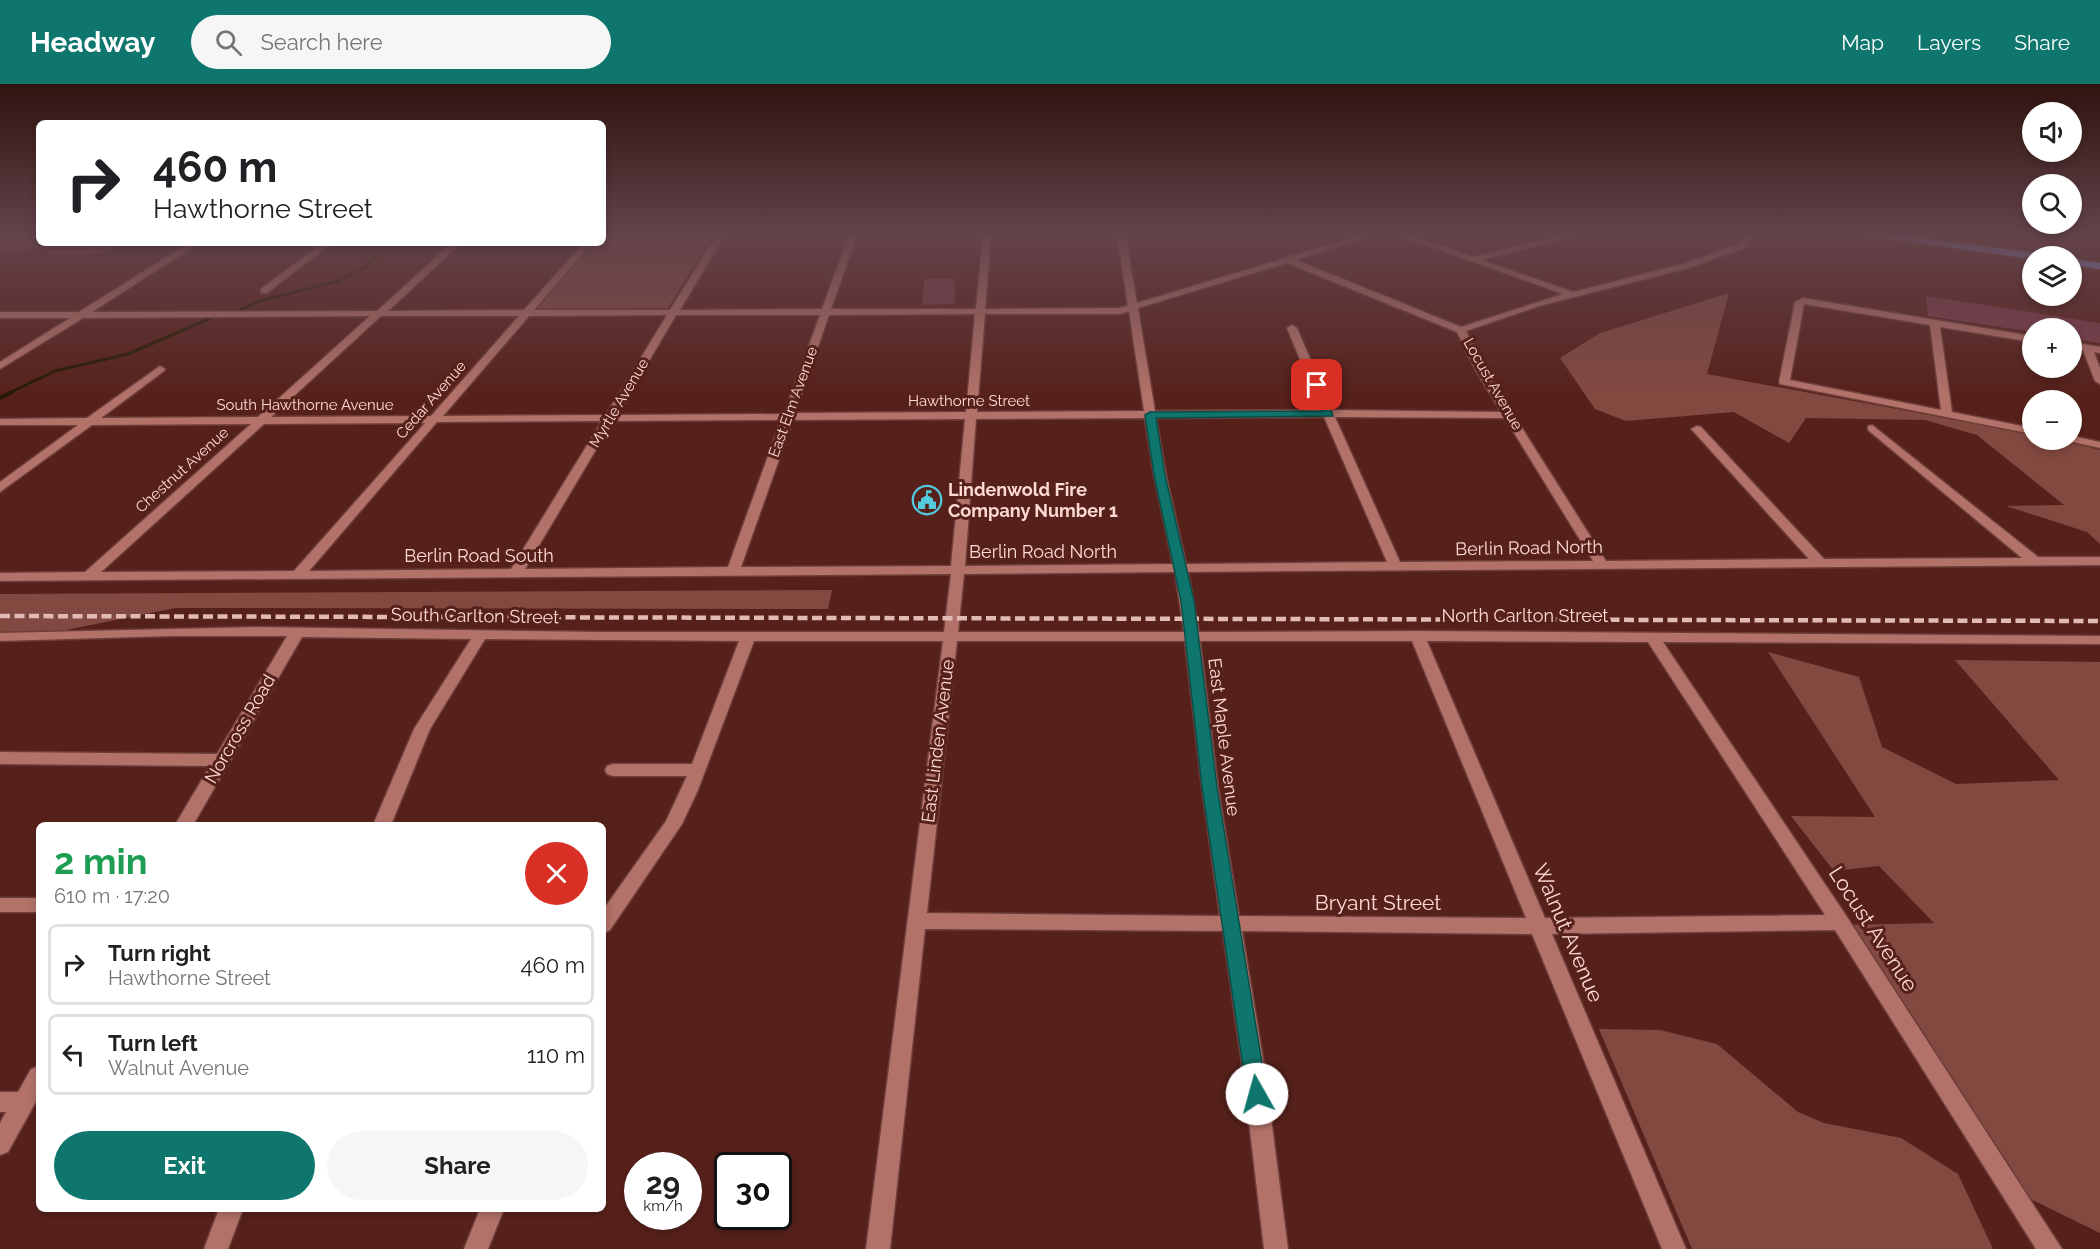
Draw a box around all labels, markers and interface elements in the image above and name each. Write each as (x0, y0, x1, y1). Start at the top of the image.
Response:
search box (191, 15, 611, 69)
text: Headway (30, 26, 155, 59)
icon: search (212, 26, 245, 59)
text: Search here (260, 29, 383, 55)
text: Map (1841, 30, 1884, 55)
text: Layers (1917, 30, 1981, 55)
text: Share (2014, 30, 2070, 55)
map controls (2022, 102, 2082, 450)
button: sound (2022, 102, 2082, 162)
text: 460 m (153, 143, 277, 192)
icon: right (54, 144, 132, 222)
button: search (2022, 174, 2082, 234)
text: Hawthorne Street (153, 193, 373, 224)
button: layers (2022, 246, 2082, 306)
button: + (2022, 318, 2082, 378)
street label: Locust Avenue (1459, 335, 1527, 433)
street label: East Elm Avenue (765, 344, 821, 460)
street label: Myrtle Avenue (585, 355, 653, 451)
street label: Cedar Avenue (392, 357, 470, 443)
pin (1291, 359, 1342, 410)
icon: arrive (1300, 368, 1333, 401)
button: − (2022, 390, 2082, 450)
street label: Hawthorne Street (908, 392, 1030, 410)
street label: South Hawthorne Avenue (216, 396, 394, 414)
street label: Chestnut Avenue (132, 423, 232, 516)
place label: Lindenwold Fire Company Number 1 (948, 479, 1118, 521)
public building icon: Lindenwold Fire Company Number 1 (911, 484, 943, 516)
street label: Berlin Road North (1455, 536, 1603, 559)
street label: Berlin Road North (969, 541, 1117, 562)
street label: Berlin Road South (404, 545, 554, 566)
street label: South Carlton Street (391, 604, 559, 627)
street label: North Carlton Street (1442, 605, 1608, 626)
street label: East Maple Avenue (1204, 657, 1245, 818)
street label: East Linden Avenue (917, 658, 958, 824)
street label: Norcross Road (200, 671, 279, 787)
text: 2 min (54, 840, 147, 882)
button: close (525, 842, 588, 905)
street label: Walnut Avenue (1528, 860, 1609, 1006)
street label: Locust Avenue (1824, 862, 1923, 996)
text: 610 m · 17:20 (54, 884, 170, 908)
street label: Bryant Street (1315, 890, 1441, 915)
text: Turn right (108, 940, 211, 966)
icon: right (57, 948, 90, 981)
text: 460 m (520, 952, 585, 978)
text: Hawthorne Street (108, 966, 271, 990)
text: Turn left (108, 1030, 198, 1056)
icon: left (57, 1038, 90, 1071)
text: 110 m (527, 1042, 585, 1068)
text: Walnut Avenue (108, 1056, 249, 1080)
position arrow (1225, 1062, 1289, 1126)
button: Exit (54, 1131, 315, 1200)
button: Share (327, 1131, 588, 1200)
speed limit sign: 30 (714, 1152, 792, 1230)
text: 29 (646, 1166, 680, 1201)
text: km/h (643, 1197, 683, 1215)

